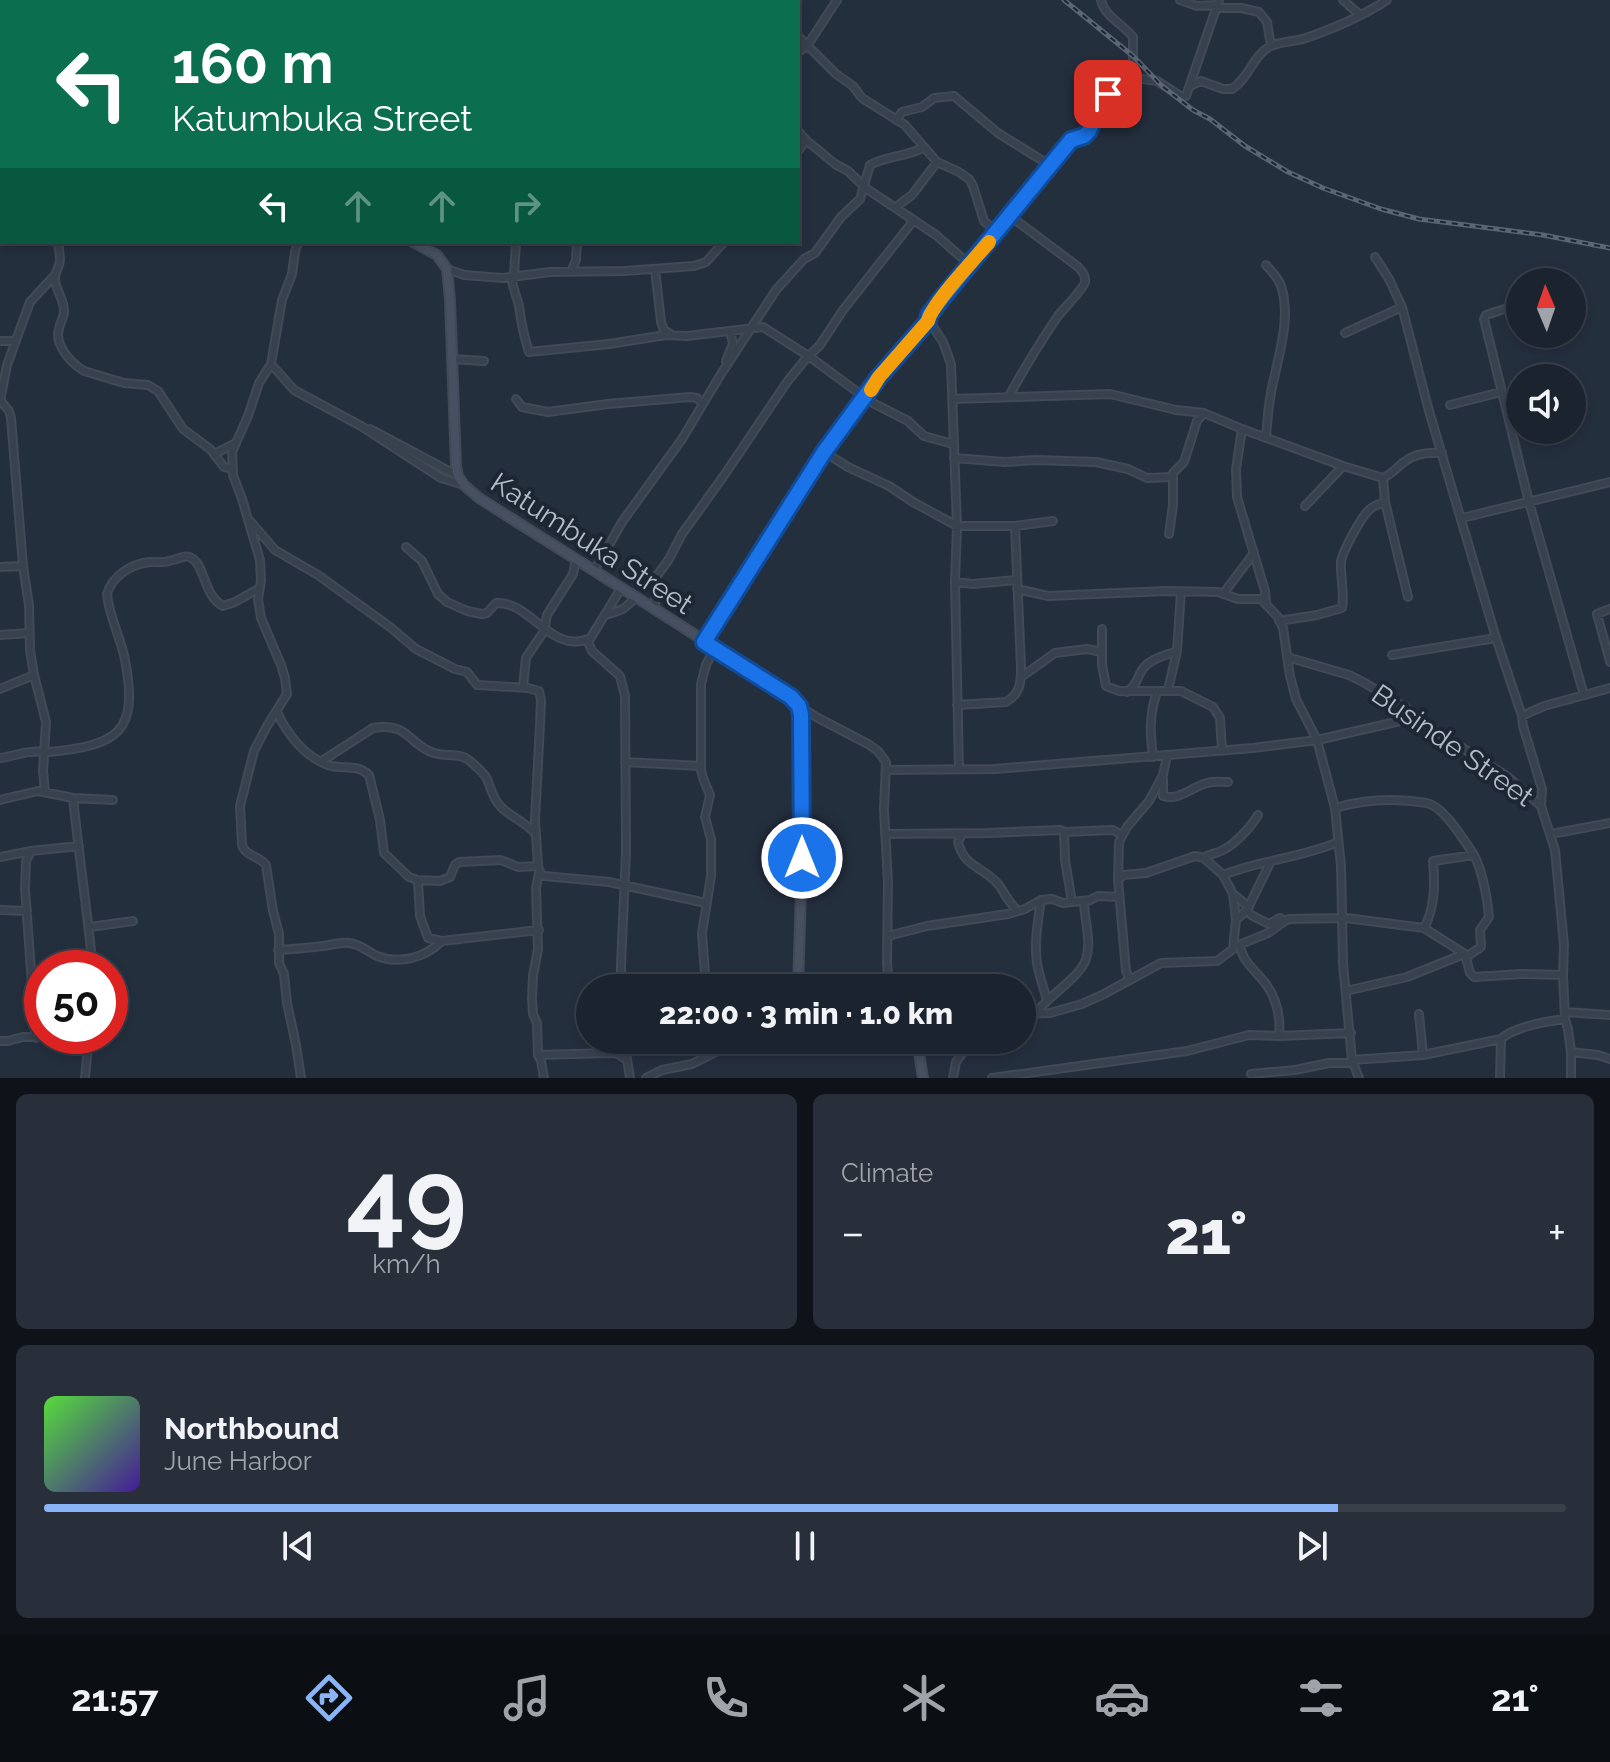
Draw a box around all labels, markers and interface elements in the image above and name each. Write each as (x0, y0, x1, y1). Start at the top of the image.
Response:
text: 160 m (172, 30, 334, 96)
icon: left (40, 32, 144, 136)
pin (1074, 60, 1142, 128)
icon: arrive (1086, 72, 1130, 116)
text: Katumbuka Street (172, 97, 472, 139)
icon: left (252, 184, 296, 228)
icon: ahead (336, 184, 380, 228)
icon: ahead (420, 184, 464, 228)
icon: right (504, 184, 548, 228)
north arrow (1506, 268, 1586, 348)
map controls (1506, 268, 1586, 444)
button: sound (1506, 364, 1586, 444)
street label: Katumbuka Street (485, 466, 699, 621)
street label: Businde Street (1365, 677, 1540, 814)
position arrow (760, 816, 844, 900)
speed limit sign: 50 (24, 950, 128, 1054)
text: 22:00 · 3 min · 1.0 km (659, 996, 953, 1031)
text: 49 (346, 1136, 467, 1258)
text: Climate (841, 1158, 933, 1188)
text: 21° (1165, 1198, 1247, 1268)
text: − (841, 1207, 865, 1258)
text: + (1548, 1207, 1566, 1258)
text: km/h (372, 1249, 441, 1279)
text: Northbound (164, 1411, 339, 1446)
text: June Harbor (164, 1446, 312, 1476)
icon: previous (276, 1524, 320, 1568)
icon: pause (783, 1524, 827, 1568)
icon: next (1290, 1524, 1334, 1568)
icon: directions (301, 1670, 357, 1726)
icon: music (499, 1670, 555, 1726)
icon: phone (698, 1670, 754, 1726)
icon: climate (896, 1670, 952, 1726)
icon: car (1094, 1670, 1150, 1726)
icon: filters (1293, 1670, 1349, 1726)
text: 21:57 (71, 1677, 158, 1719)
text: 21° (1491, 1677, 1539, 1719)

